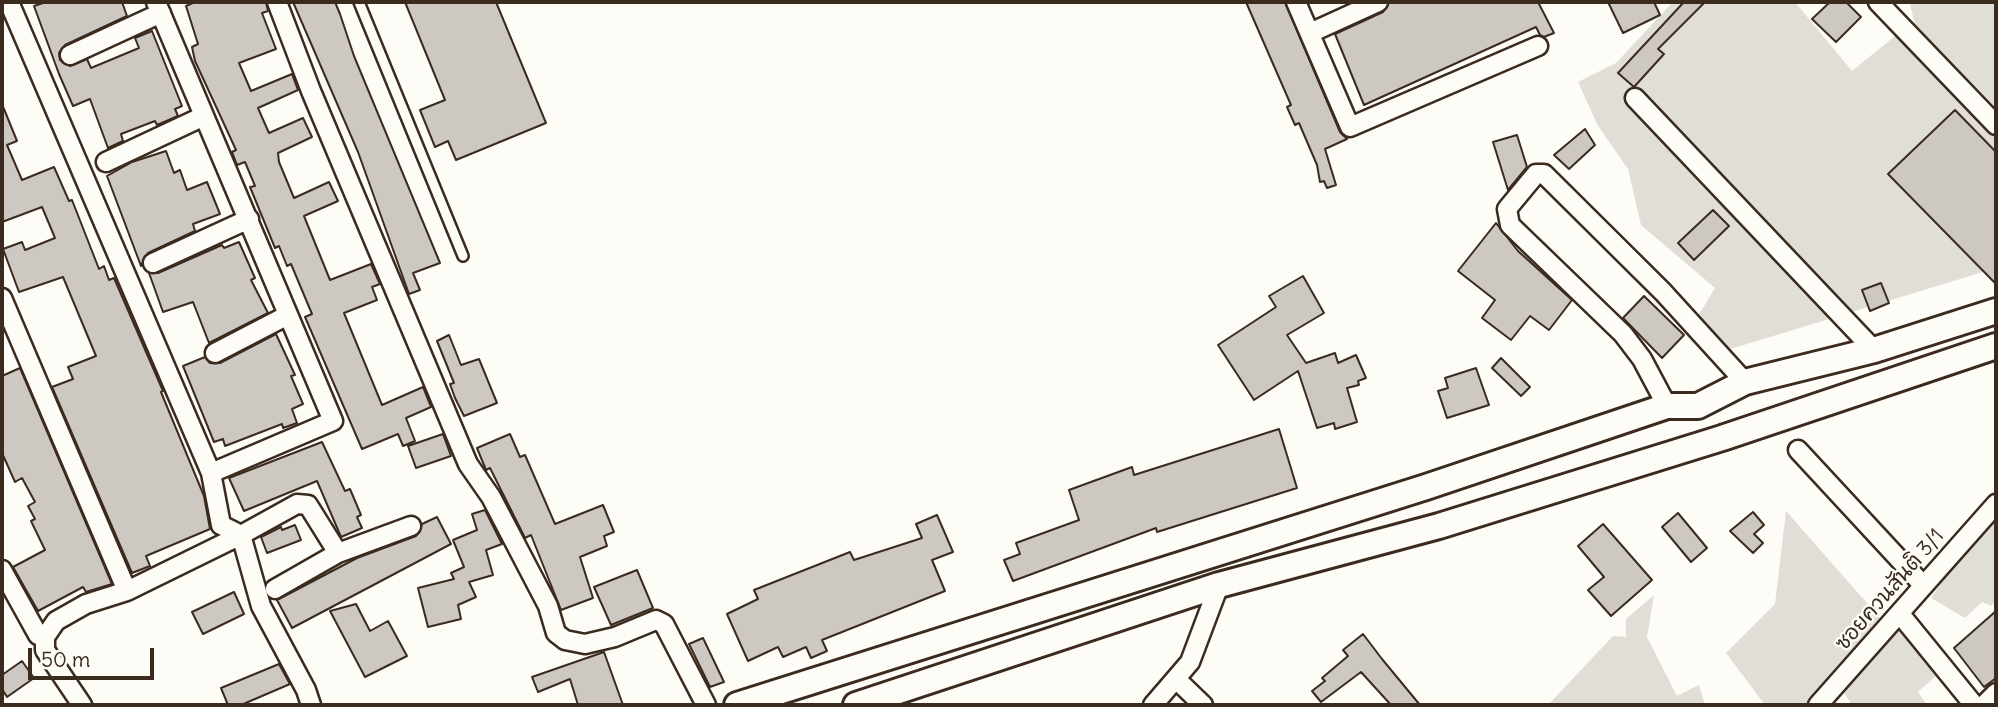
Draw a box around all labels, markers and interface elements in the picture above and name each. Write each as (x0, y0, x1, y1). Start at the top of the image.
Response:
street label: ซอยควนสันติ 3/1 (1830, 524, 1950, 656)
scale bar (32, 634, 158, 678)
text: 50 m (41, 646, 90, 673)

